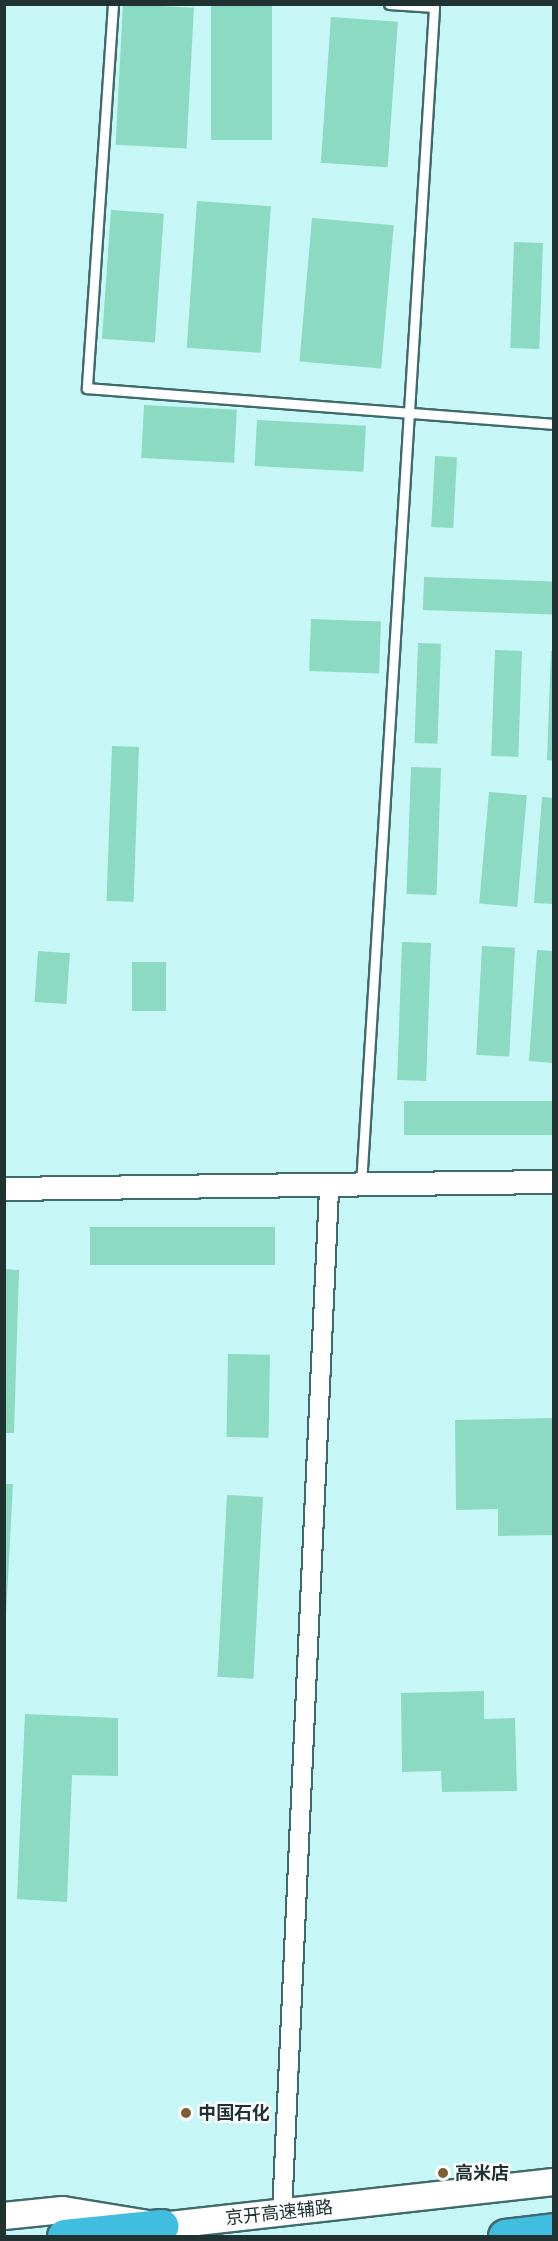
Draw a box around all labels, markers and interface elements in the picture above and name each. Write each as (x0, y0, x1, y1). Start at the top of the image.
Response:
place label: 中国石化 (198, 2102, 270, 2124)
marker: 中国石化 (179, 2106, 193, 2120)
place label: 高米店 (455, 2162, 509, 2184)
marker: 高米店 (436, 2166, 450, 2180)
street label: 京开高速辅路 (224, 2197, 334, 2229)

